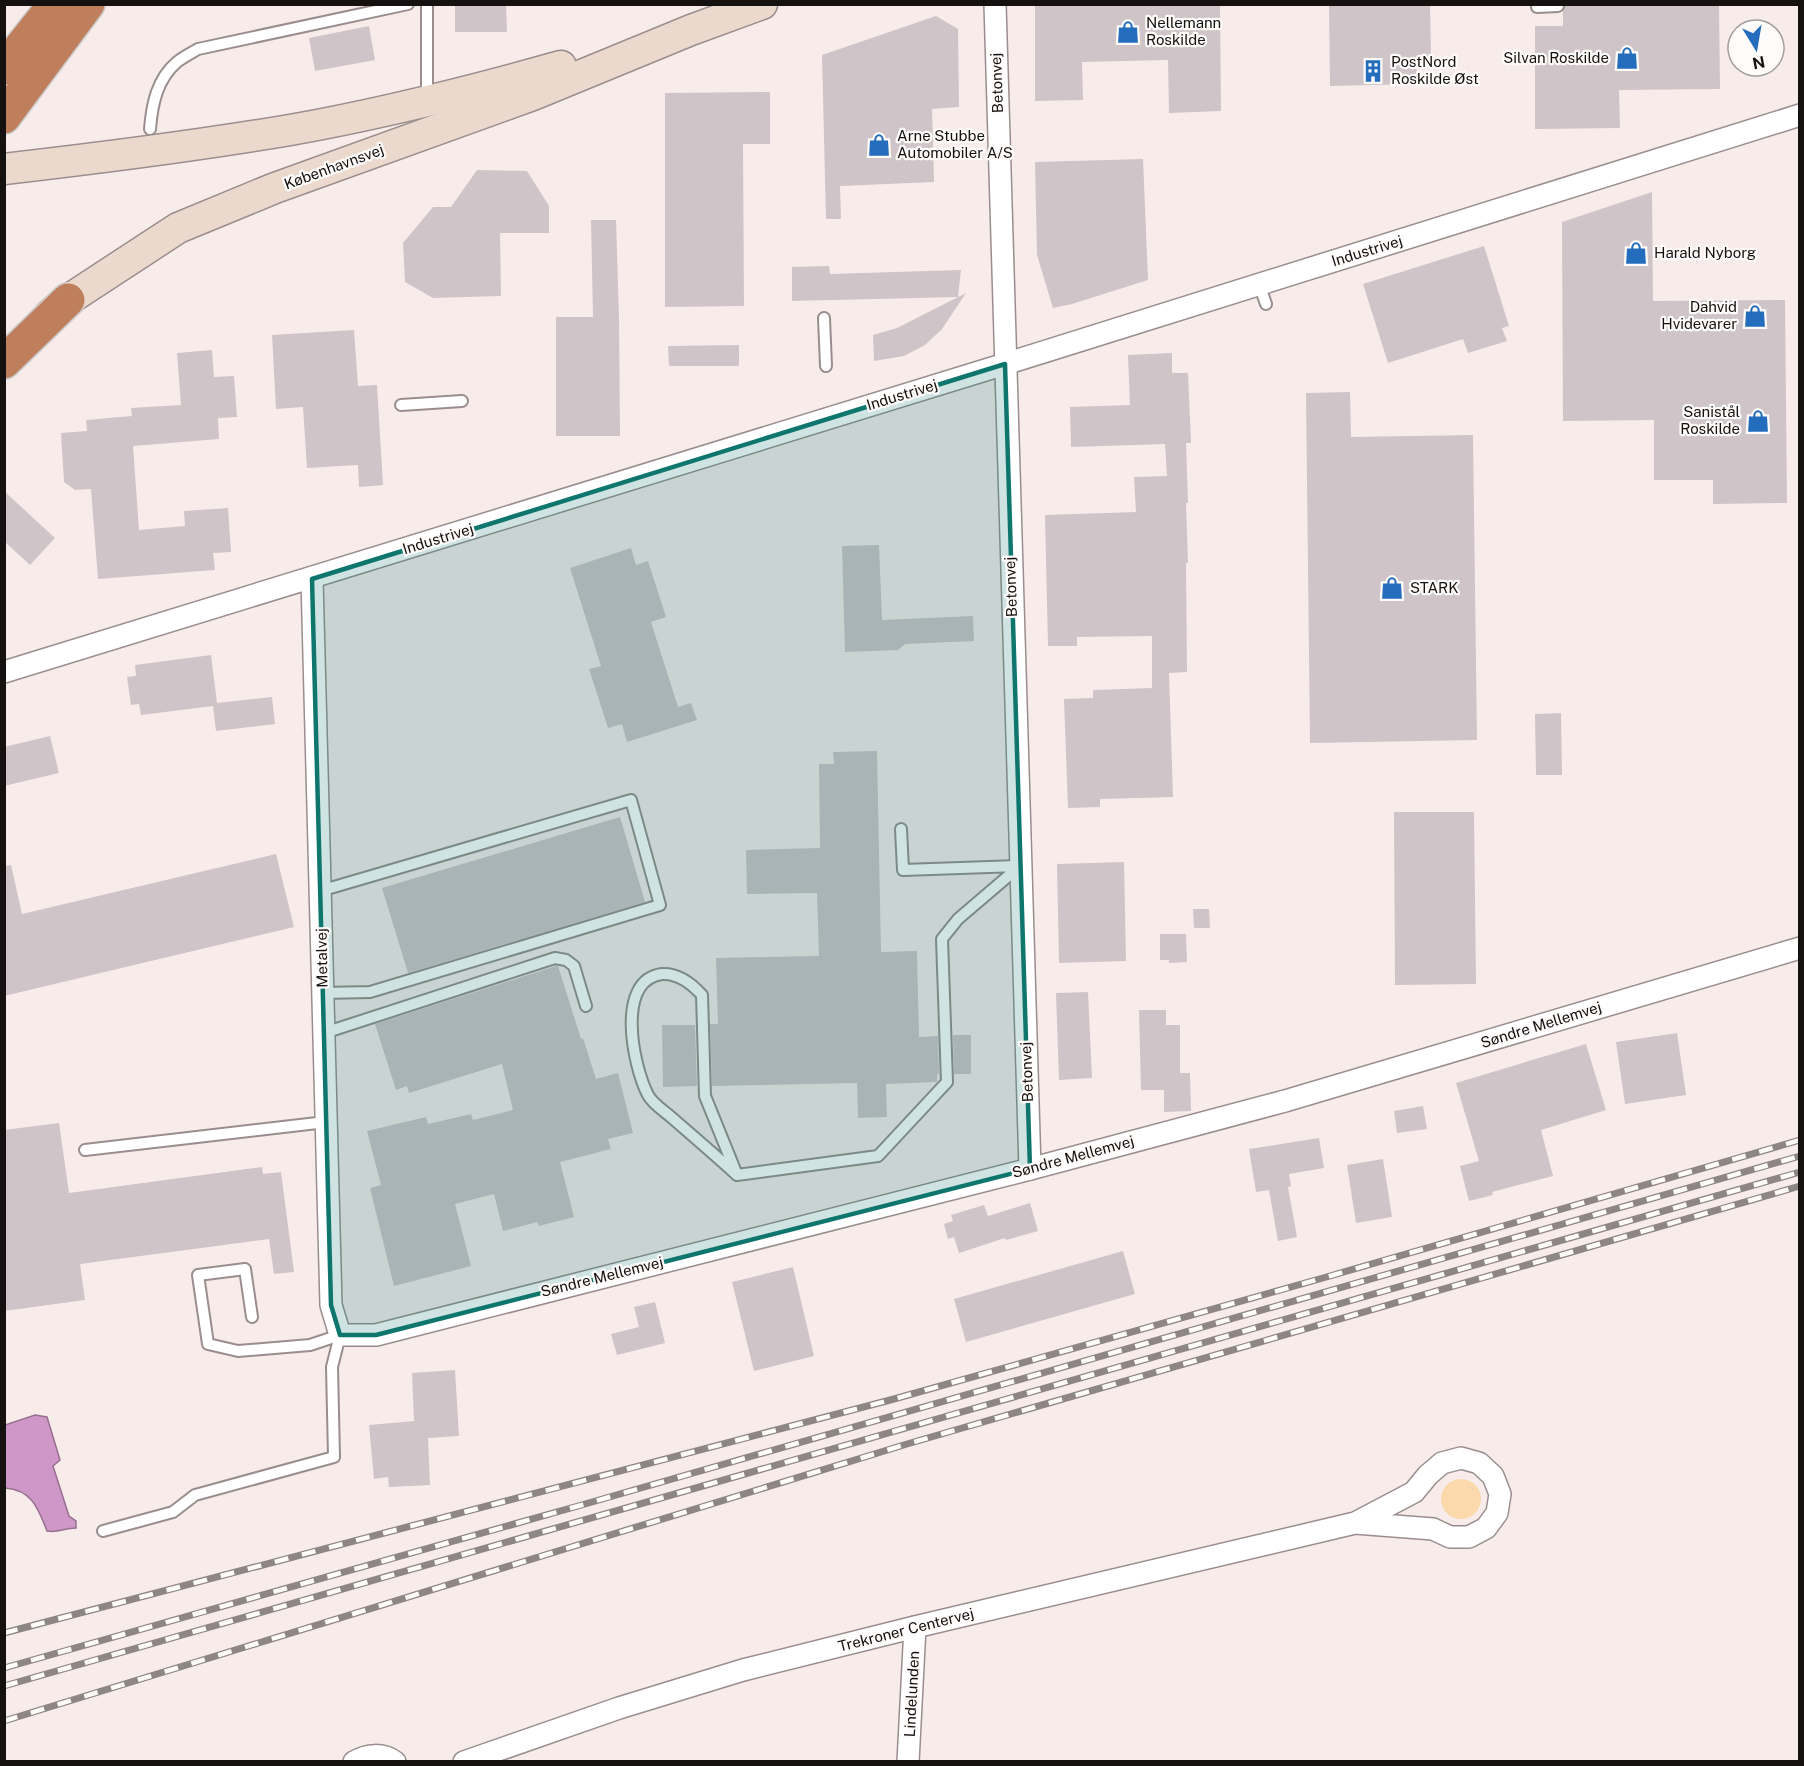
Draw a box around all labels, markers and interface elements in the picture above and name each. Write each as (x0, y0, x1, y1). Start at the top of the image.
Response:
place label: Nellemann Roskilde (1146, 14, 1221, 48)
north arrow (1726, 18, 1786, 78)
shop icon: Nellemann Roskilde (1115, 19, 1141, 45)
shop icon: Silvan Roskilde (1614, 45, 1640, 71)
place label: Silvan Roskilde (1503, 49, 1609, 66)
street label: Betonvej (987, 52, 1006, 114)
text: N (1751, 52, 1767, 73)
place label: PostNord Roskilde Øst (1391, 53, 1479, 87)
building icon: PostNord Roskilde Øst (1360, 58, 1386, 84)
place label: Arne Stubbe Automobiler A/S (897, 127, 1013, 161)
shop icon: Arne Stubbe Automobiler A/S (866, 132, 892, 158)
street label: Københavnsvej (282, 141, 386, 192)
street label: Industrivej (1329, 232, 1404, 269)
shop icon: Harald Nyborg (1623, 240, 1649, 266)
place label: Harald Nyborg (1654, 244, 1756, 261)
place label: Dahvid Hvidevarer (1661, 298, 1737, 332)
shop icon: Dahvid Hvidevarer (1742, 303, 1768, 329)
street label: Industrivej (864, 376, 939, 413)
place label: Sanistål Roskilde (1680, 403, 1740, 437)
shop icon: Sanistål Roskilde (1745, 408, 1771, 434)
street label: Industrivej (400, 520, 475, 557)
street label: Betonvej (1001, 556, 1020, 618)
shop icon: STARK (1379, 575, 1405, 601)
place label: STARK (1410, 579, 1458, 596)
street label: Metalvej (312, 928, 331, 988)
street label: Søndre Mellemvej (1478, 998, 1603, 1051)
street label: Betonvej (1017, 1041, 1036, 1103)
street label: Søndre Mellemvej (1010, 1132, 1136, 1181)
street label: Søndre Mellemvej (539, 1253, 665, 1300)
street label: Trekroner Centervej (836, 1604, 975, 1655)
street label: Lindelunden (901, 1650, 922, 1738)

